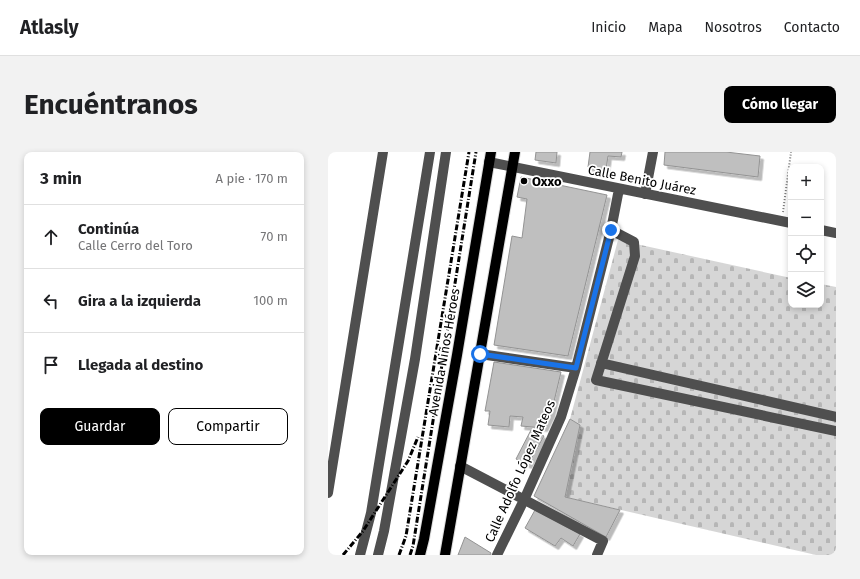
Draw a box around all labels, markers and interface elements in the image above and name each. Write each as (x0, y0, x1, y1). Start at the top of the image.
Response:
text: Atlasly (20, 16, 79, 39)
text: Inicio (591, 19, 626, 36)
text: Mapa (648, 19, 683, 36)
text: Nosotros (705, 19, 762, 36)
text: Contacto (784, 19, 840, 36)
button: Cómo llegar (724, 86, 836, 123)
text: Encuéntranos (24, 88, 198, 121)
street label: Calle Benito Juárez (587, 162, 698, 198)
map controls (788, 164, 824, 308)
button: + (788, 164, 824, 200)
text: 3 min (40, 168, 82, 189)
text: A pie · 170 m (216, 171, 288, 186)
place label: Oxxo (532, 174, 562, 189)
marker: Oxxo (519, 176, 529, 186)
button: − (788, 200, 824, 236)
text: Continúa (78, 220, 139, 238)
route end (602, 221, 620, 239)
icon: ahead (40, 226, 62, 248)
text: 70 m (261, 229, 288, 244)
button: locate (788, 236, 824, 272)
text: Calle Cerro del Toro (78, 238, 193, 253)
button: layers (788, 272, 824, 308)
street label: Avenida Niños Héroes (425, 287, 463, 417)
icon: left (40, 290, 62, 312)
text: Gira a la izquierda (78, 292, 201, 310)
text: 100 m (253, 293, 288, 308)
route start (471, 345, 489, 363)
icon: arrive (40, 354, 62, 376)
text: Llegada al destino (78, 356, 203, 374)
street label: Calle Adolfo López Mateos (482, 398, 558, 544)
button: Guardar (40, 408, 160, 445)
button: Compartir (168, 408, 288, 445)

